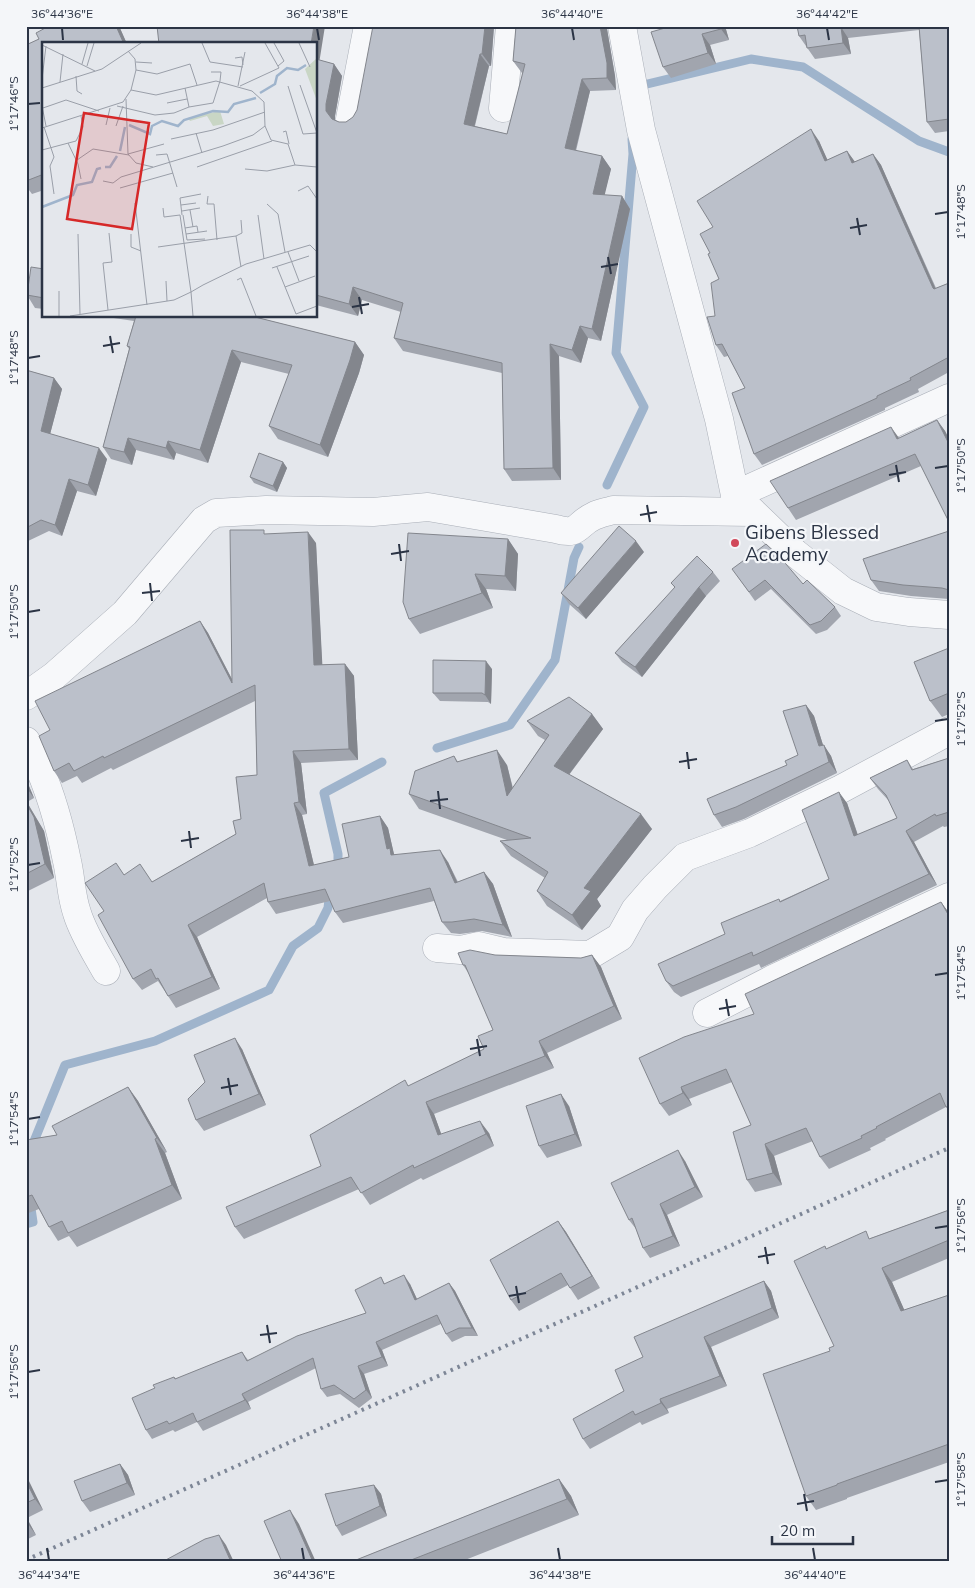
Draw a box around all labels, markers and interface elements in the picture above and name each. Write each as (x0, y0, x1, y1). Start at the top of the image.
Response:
text: 36°44'36"E (31, 6, 93, 21)
text: 36°44'38"E (286, 6, 348, 21)
text: 36°44'40"E (541, 6, 603, 21)
text: 36°44'42"E (796, 6, 858, 21)
inset map (42, 42, 318, 318)
text: 1°17'46"S (6, 76, 21, 132)
text: 1°17'48"S (953, 184, 968, 240)
text: 1°17'48"S (6, 330, 21, 386)
text: 1°17'50"S (953, 438, 968, 494)
place label: Gibens Blessed Academy (745, 520, 879, 566)
marker: Gibens Blessed Academy (729, 537, 741, 549)
text: 1°17'50"S (6, 584, 21, 640)
text: 1°17'52"S (953, 691, 968, 747)
text: 1°17'52"S (6, 837, 21, 893)
text: 1°17'54"S (953, 945, 968, 1001)
text: 1°17'54"S (6, 1091, 21, 1147)
text: 1°17'56"S (953, 1198, 968, 1254)
text: 1°17'56"S (6, 1344, 21, 1400)
text: 1°17'58"S (953, 1452, 968, 1508)
scale bar (772, 1513, 854, 1545)
text: 20 m (780, 1521, 815, 1540)
text: 36°44'34"E (18, 1567, 80, 1582)
text: 36°44'36"E (273, 1567, 335, 1582)
text: 36°44'38"E (529, 1567, 591, 1582)
text: 36°44'40"E (784, 1567, 846, 1582)

